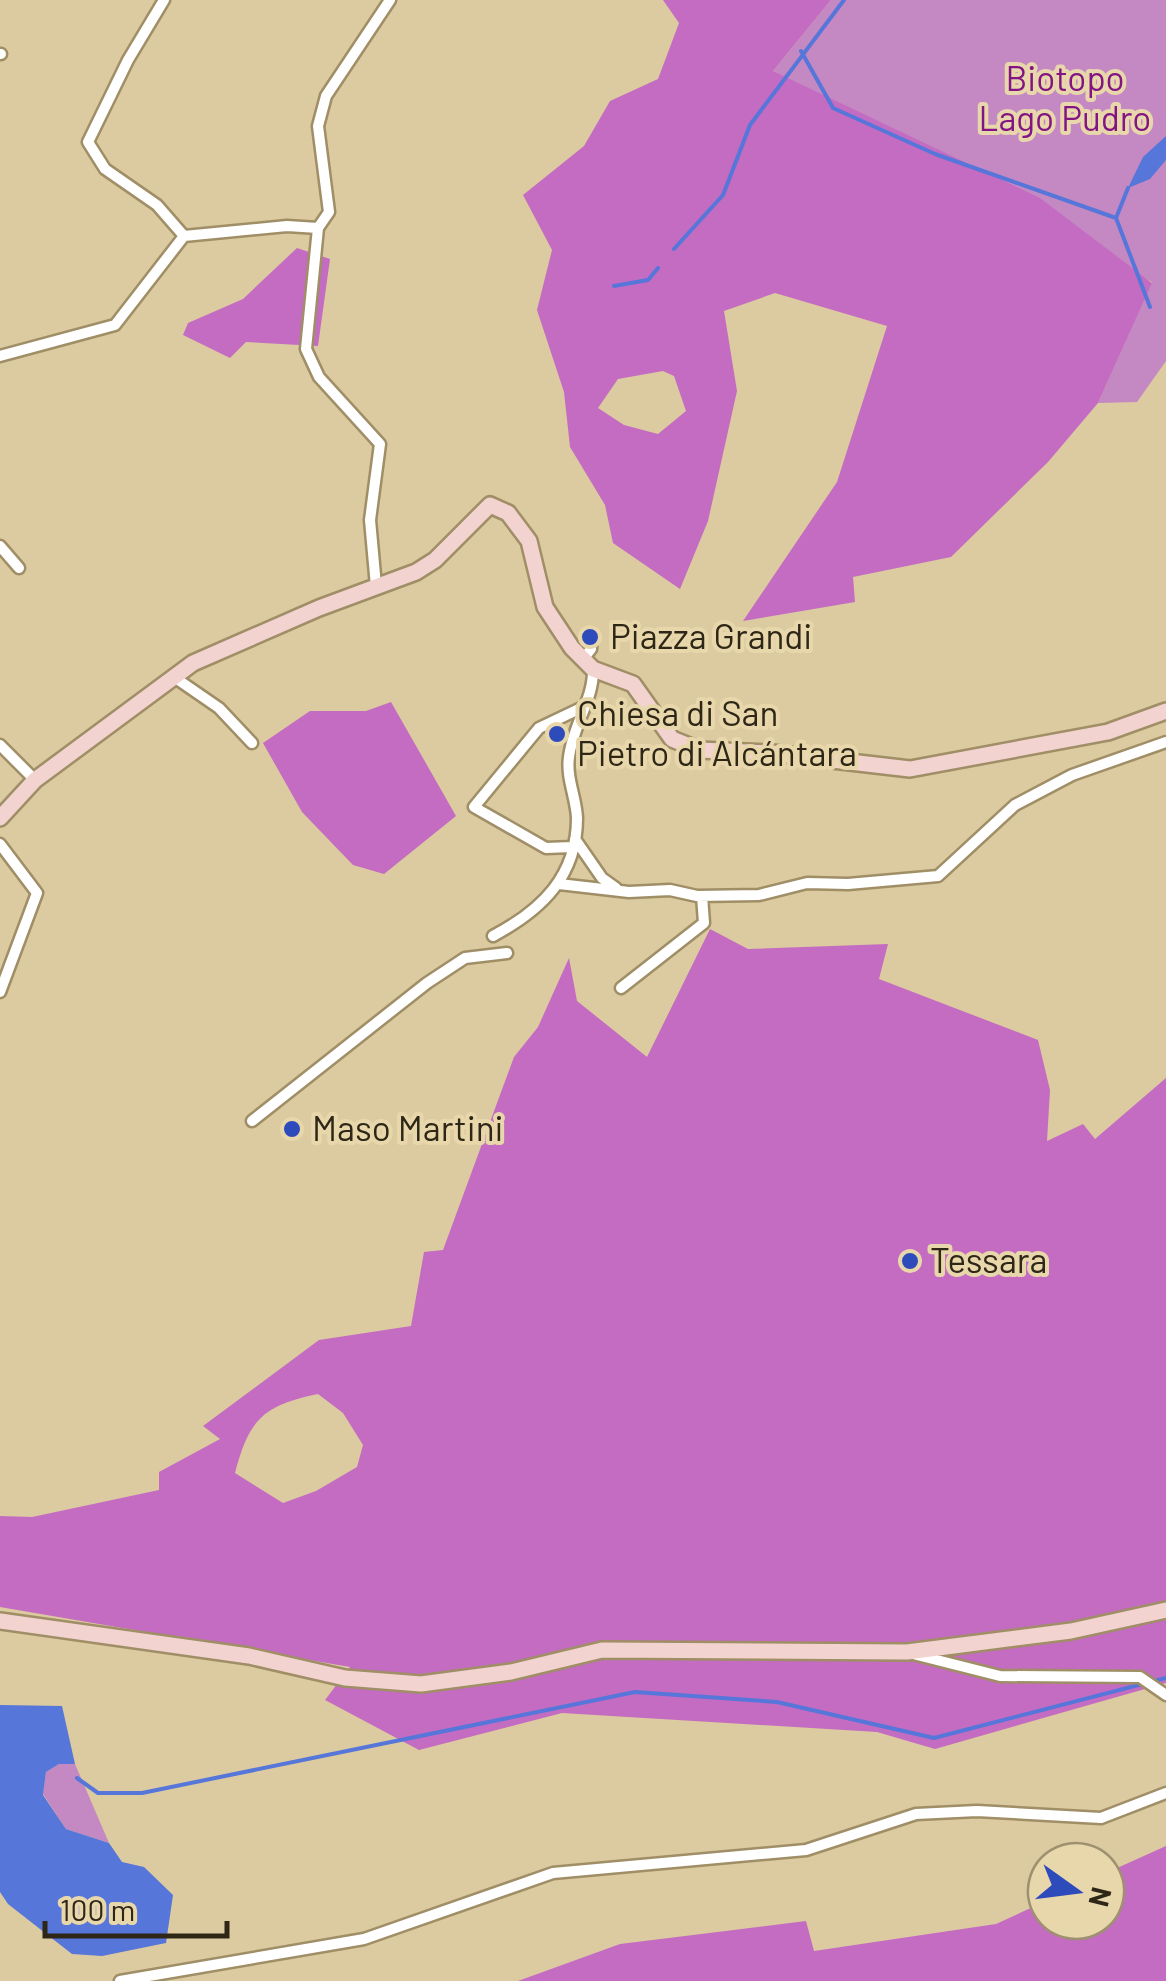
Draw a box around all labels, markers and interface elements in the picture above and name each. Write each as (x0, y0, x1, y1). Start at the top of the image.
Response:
park label: Biotopo Lago Pudro (979, 56, 1151, 138)
place label: Piazza Grandi (610, 614, 812, 656)
marker: Piazza Grandi (579, 626, 601, 648)
place label: Chiesa di San Pietro di Alcántara (577, 691, 857, 773)
marker: Chiesa di San Pietro di Alcántara (546, 723, 568, 745)
place label: Maso Martini (312, 1106, 503, 1148)
marker: Maso Martini (281, 1118, 303, 1140)
place label: Tessara (930, 1238, 1047, 1280)
marker: Tessara (899, 1250, 921, 1272)
north arrow (1026, 1841, 1126, 1941)
scale bar (45, 1876, 228, 1938)
text: N (1082, 1884, 1120, 1910)
text: 100 m (60, 1891, 135, 1927)

